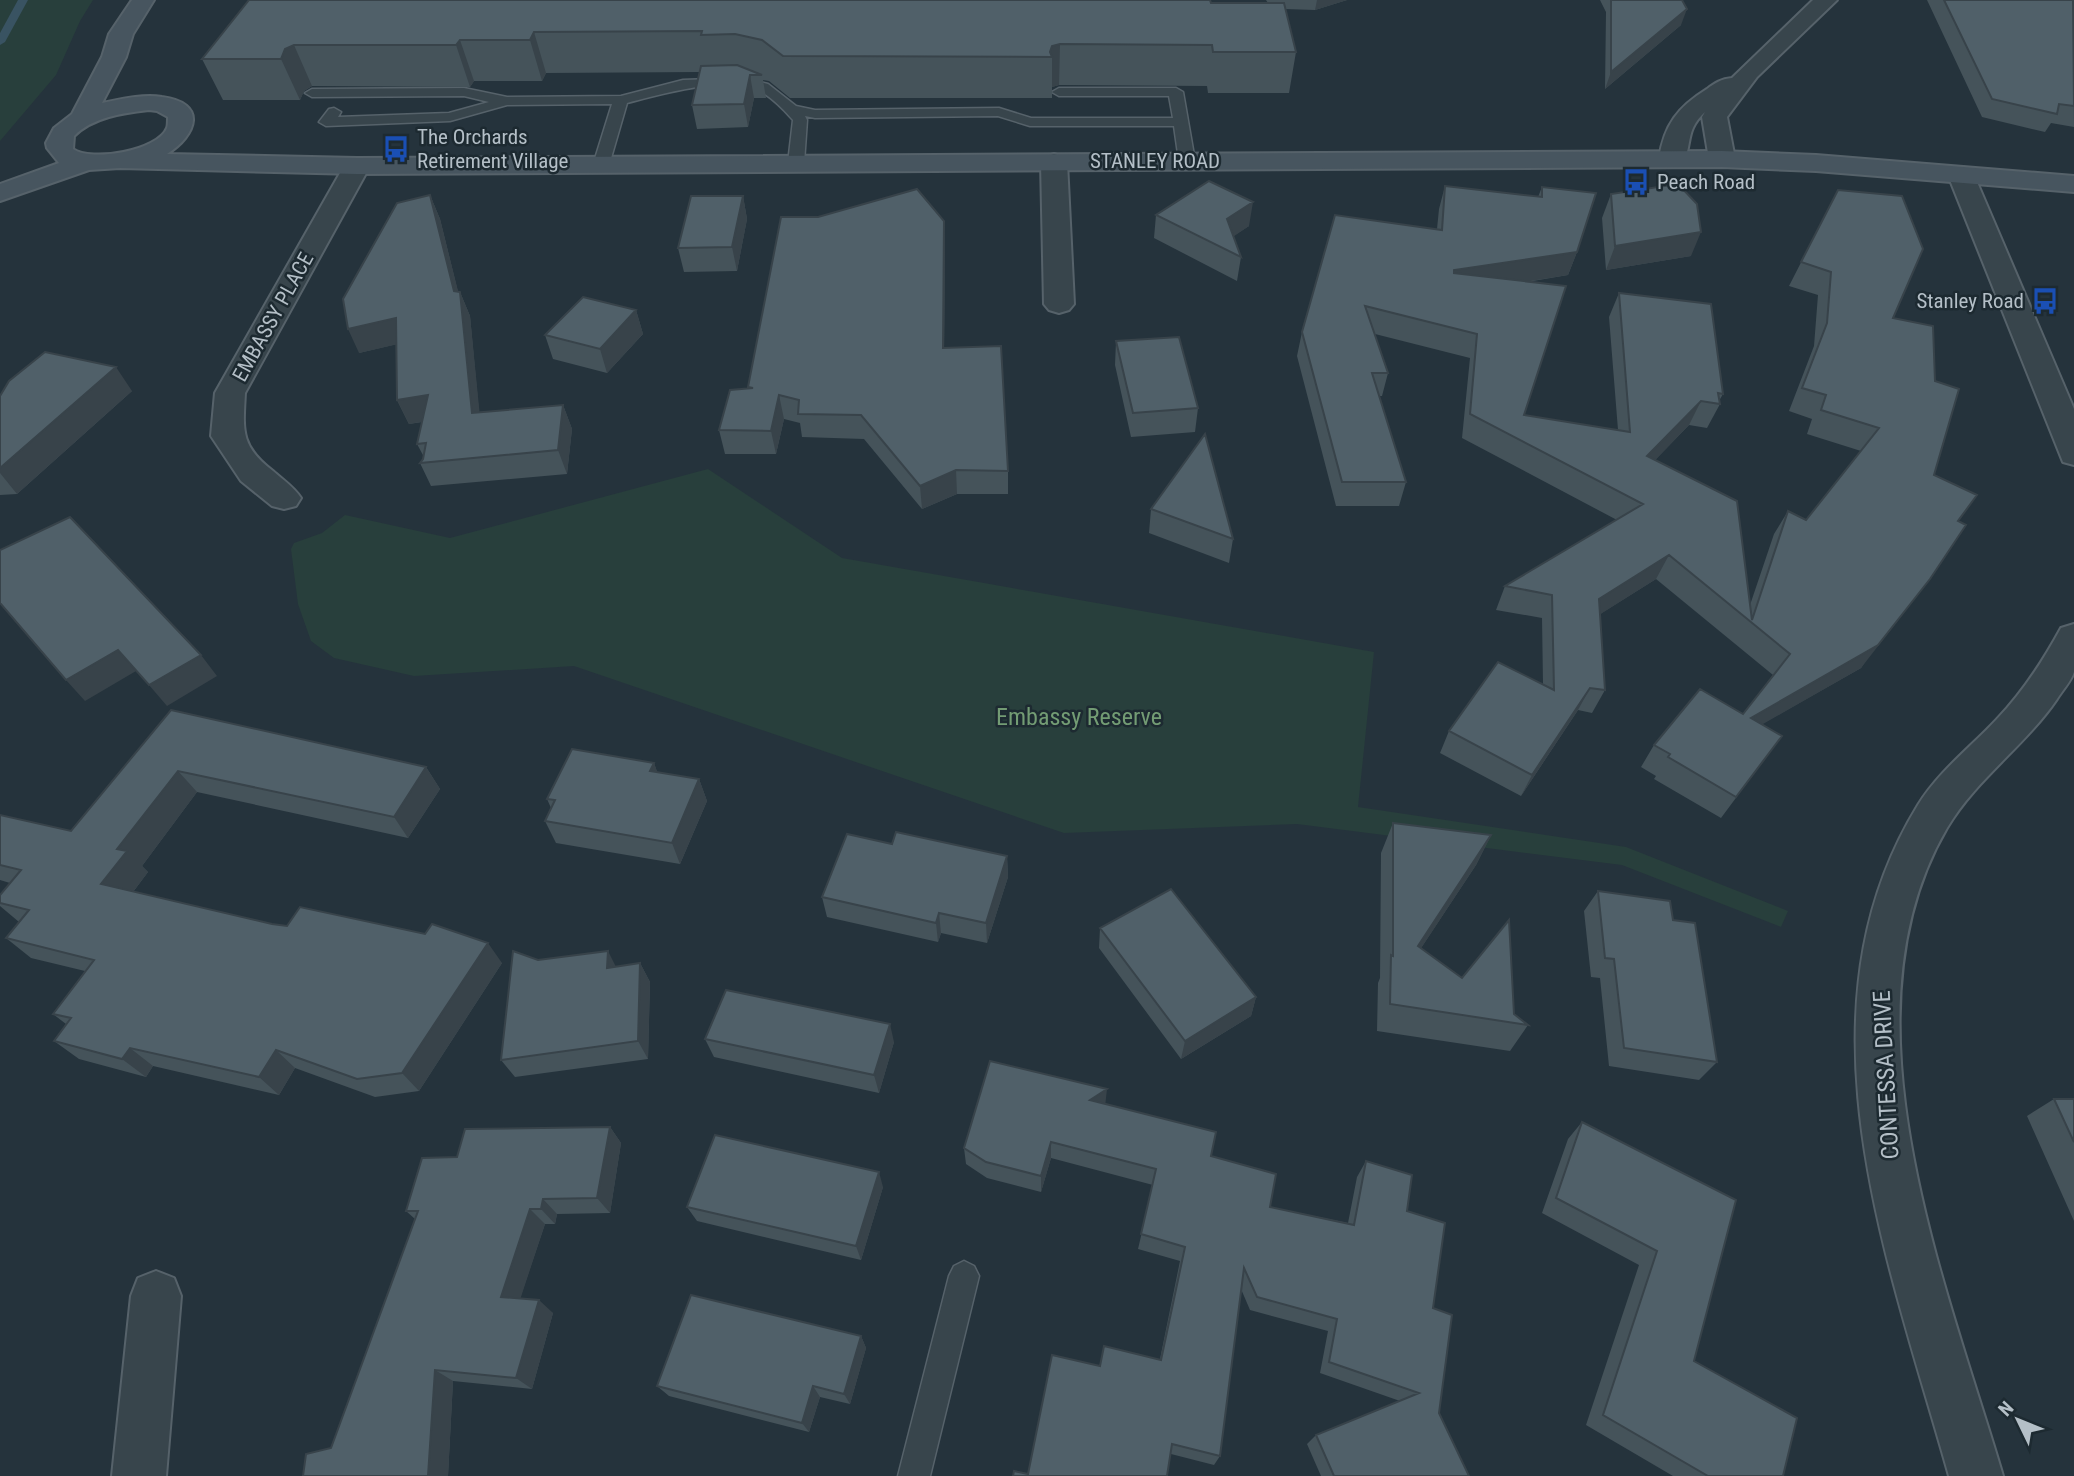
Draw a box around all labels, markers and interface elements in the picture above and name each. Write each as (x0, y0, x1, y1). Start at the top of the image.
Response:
place label: The Orchards Retirement Village (417, 125, 569, 173)
bus stop icon: The Orchards Retirement Village (381, 134, 411, 164)
street label: STANLEY ROAD (1090, 149, 1220, 173)
bus stop icon: Peach Road (1621, 167, 1651, 197)
place label: Peach Road (1657, 170, 1755, 194)
street label: EMBASSY PLACE (228, 248, 318, 386)
bus stop icon: Stanley Road (2030, 286, 2060, 316)
place label: Stanley Road (1916, 289, 2024, 313)
park label: Embassy Reserve (996, 703, 1162, 731)
street label: CONTESSA DRIVE (1868, 990, 1904, 1160)
north arrow (1983, 1385, 2053, 1455)
text: N (1994, 1397, 2018, 1421)

